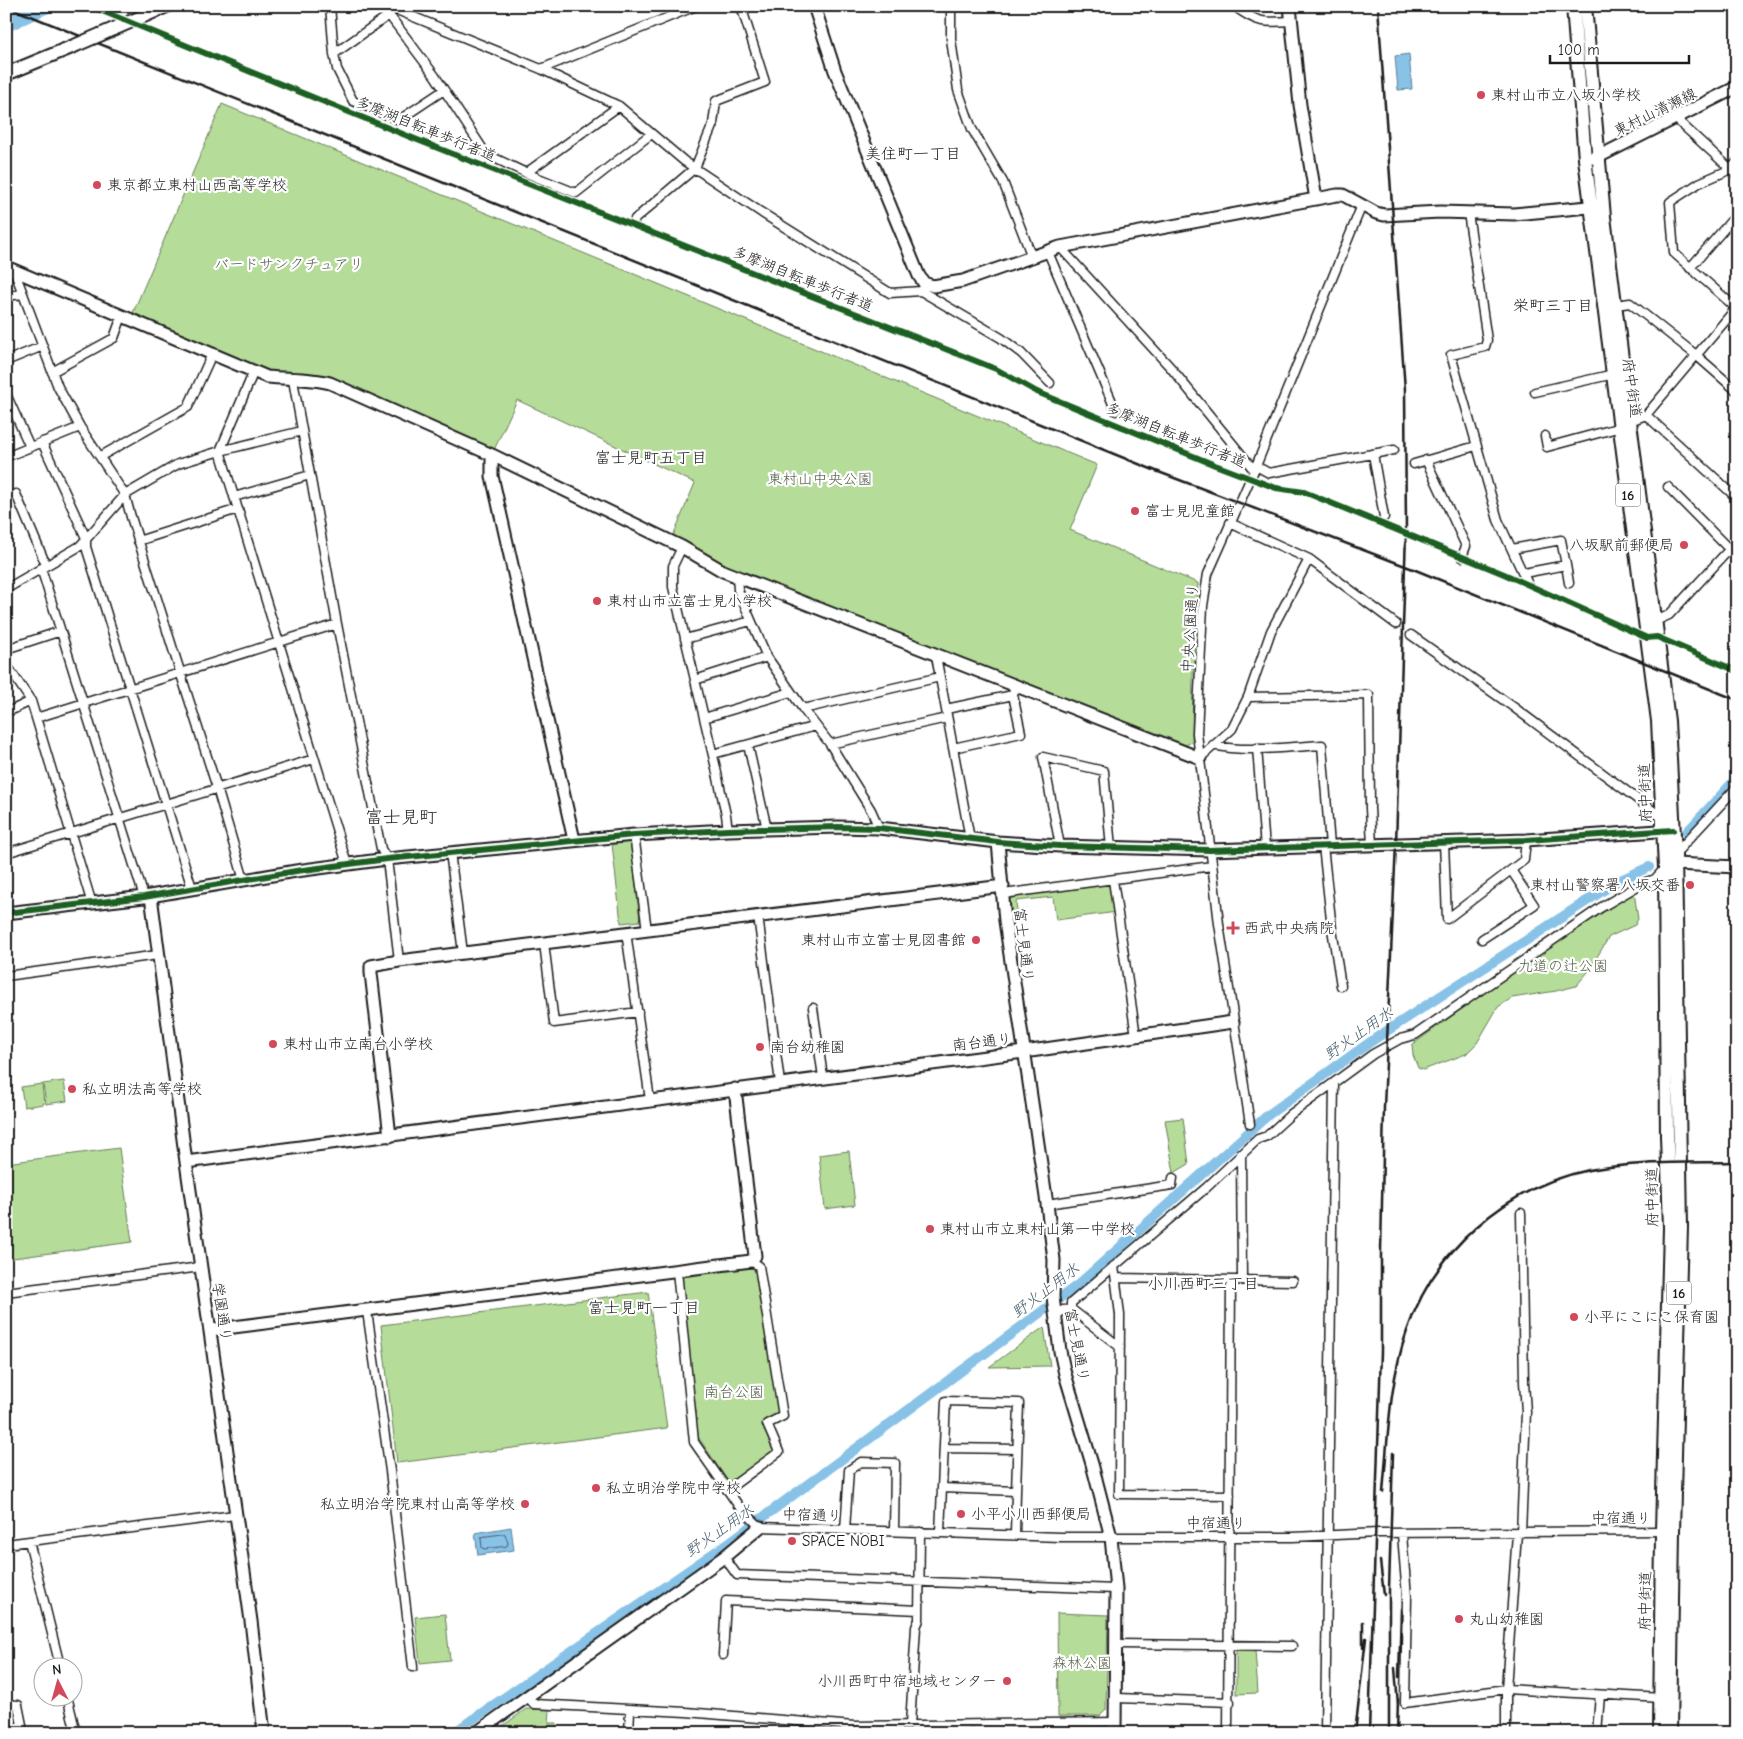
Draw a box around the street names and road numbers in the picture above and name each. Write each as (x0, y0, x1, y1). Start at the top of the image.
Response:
street label: 東村山清瀬線 (1611, 84, 1699, 140)
street label: 多摩湖自転車歩行者道 (353, 93, 499, 165)
street label: 多摩湖自転車歩行者道 (730, 243, 876, 315)
street label: 府中街道 (1619, 357, 1645, 419)
street label: 多摩湖自転車歩行者道 (1103, 399, 1249, 471)
road number: 16 (1616, 484, 1640, 506)
street label: 中央公園通り (1178, 582, 1202, 674)
street label: 府中街道 (1635, 763, 1655, 823)
street label: 富士見通り (1010, 907, 1038, 983)
street label: 南台通り (951, 1029, 1013, 1055)
street label: 府中街道 (1642, 1167, 1662, 1227)
street label: 学園通り (209, 1281, 235, 1343)
road number: 16 (1666, 1282, 1692, 1305)
street label: 富士見通り (1061, 1306, 1093, 1384)
street label: 中宿通り (782, 1505, 842, 1525)
street label: 中宿通り (1591, 1509, 1651, 1527)
street label: 中宿通り (1186, 1514, 1246, 1532)
street label: 府中街道 (1635, 1571, 1655, 1631)

